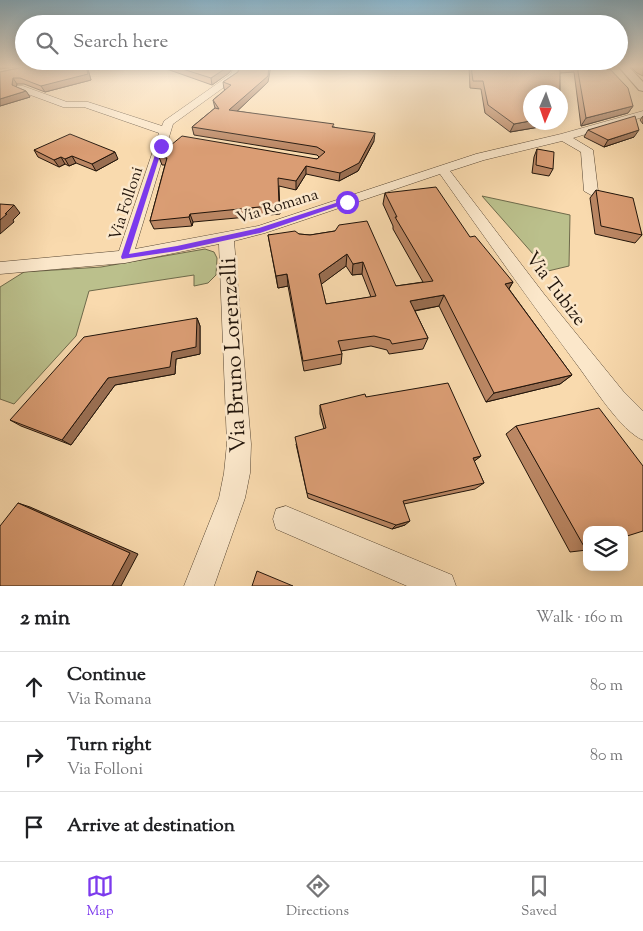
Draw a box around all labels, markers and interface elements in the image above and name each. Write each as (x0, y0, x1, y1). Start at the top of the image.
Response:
search box (15, 15, 628, 70)
icon: search (33, 29, 61, 57)
text: Search here (73, 29, 168, 56)
north arrow (523, 85, 568, 130)
route end (150, 135, 173, 158)
street label: Via Folloni (105, 164, 150, 244)
street label: Via Romana (234, 184, 322, 231)
route start (336, 191, 359, 214)
street label: Via Tubize (518, 247, 592, 332)
street label: Via Bruno Lorenzelli (214, 256, 256, 453)
map controls (583, 526, 628, 571)
button: layers (583, 526, 628, 571)
text: 2 min (20, 604, 70, 634)
text: Walk · 160 m (536, 607, 623, 630)
text: Continue (67, 662, 146, 689)
icon: ahead (20, 673, 48, 701)
text: 80 m (590, 675, 623, 698)
text: Via Romana (67, 689, 152, 712)
text: Turn right (67, 732, 151, 759)
icon: right (20, 743, 48, 771)
text: 80 m (590, 745, 623, 768)
text: Via Folloni (67, 759, 143, 782)
icon: arrive (20, 813, 48, 841)
text: Arrive at destination (67, 813, 235, 840)
tab: Map (86, 872, 114, 922)
tab: Directions (286, 872, 349, 922)
tab: Saved (521, 872, 557, 922)

